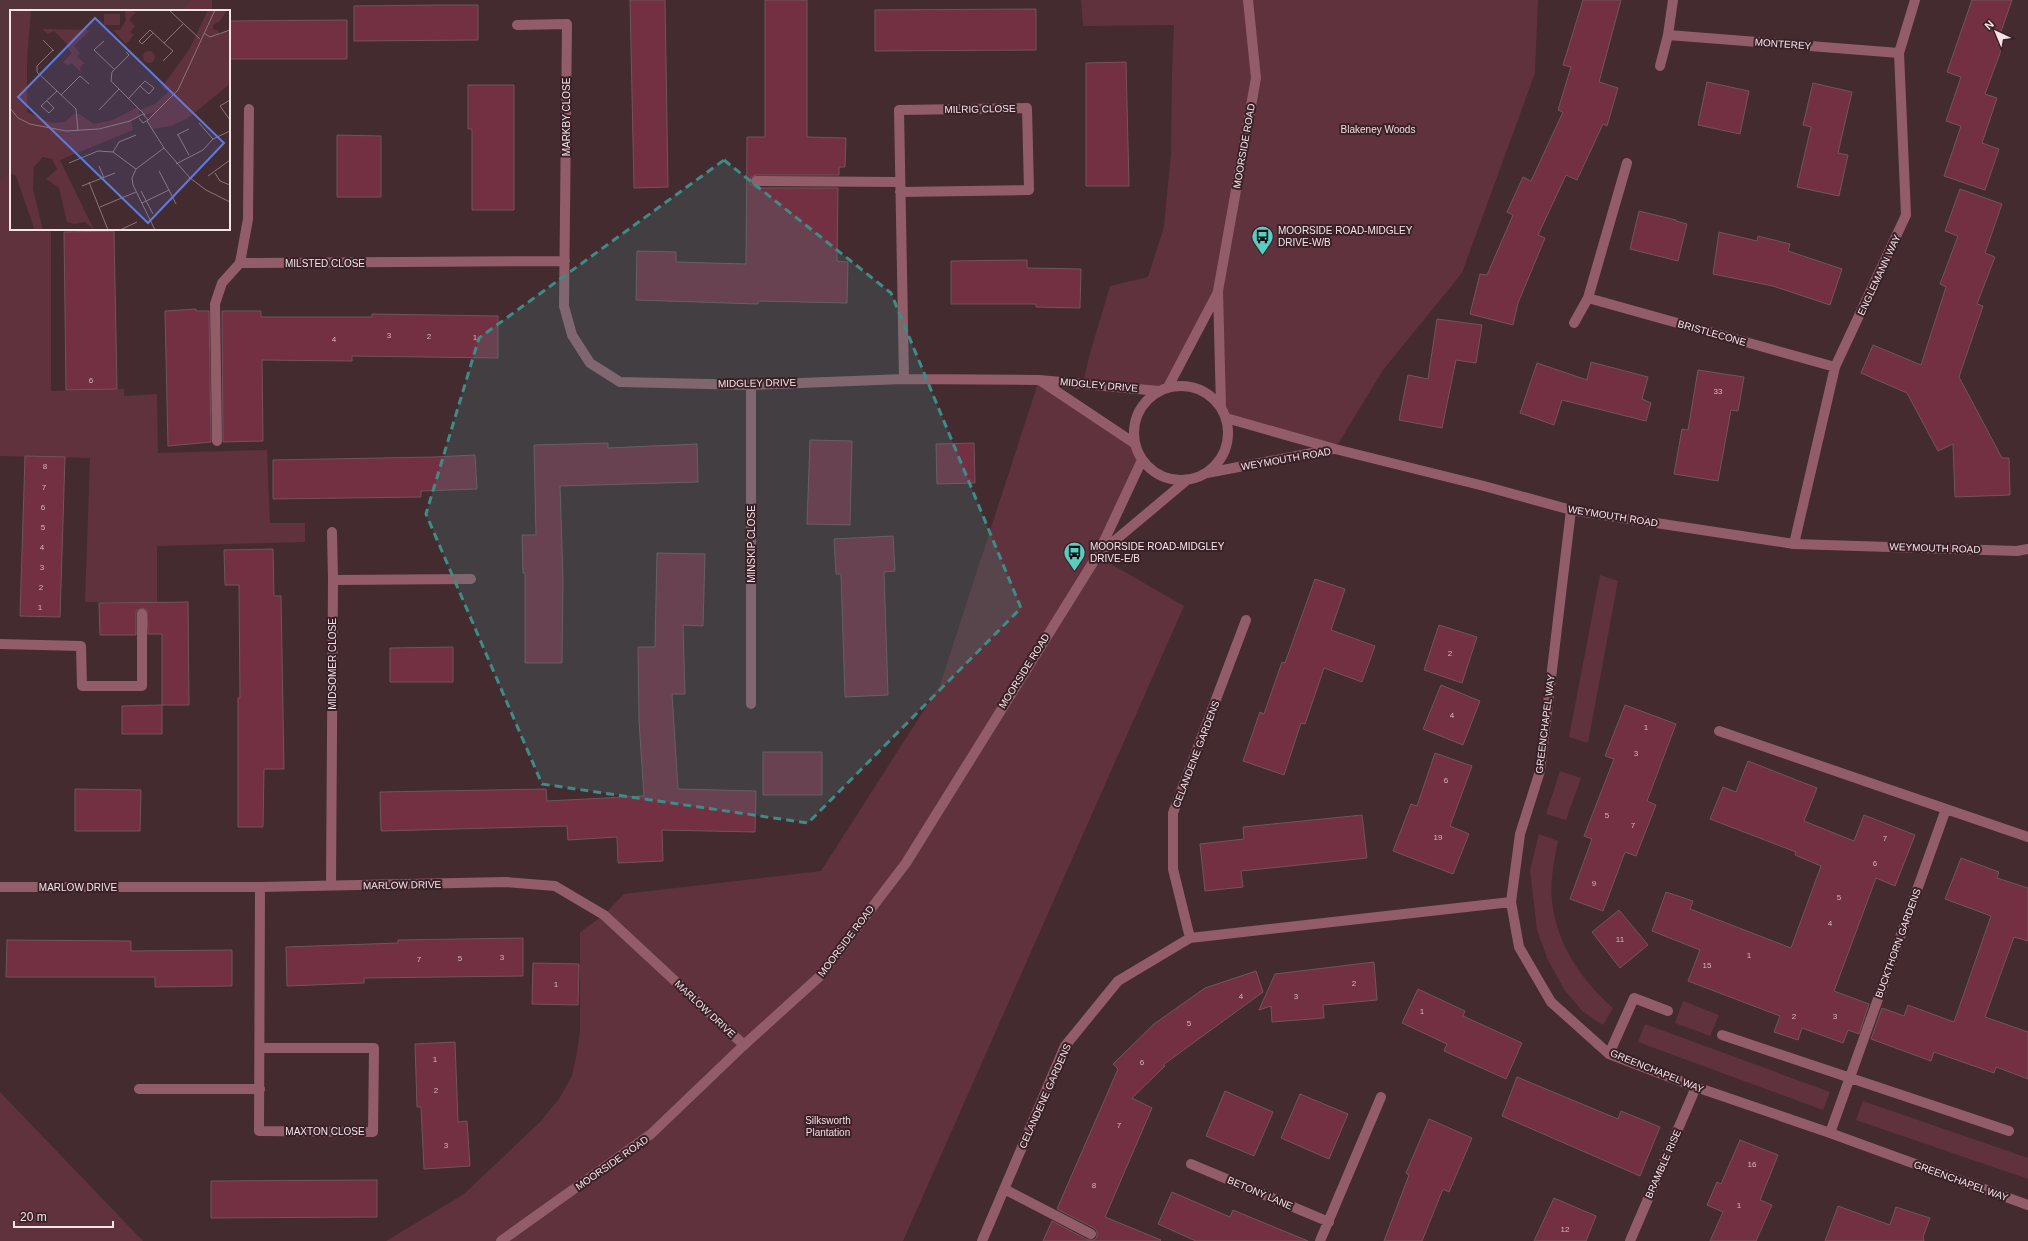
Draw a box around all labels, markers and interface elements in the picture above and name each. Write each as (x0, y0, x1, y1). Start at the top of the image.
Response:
inset map (10, 10, 230, 230)
north arrow (1976, 12, 2016, 52)
text: N (1982, 18, 1996, 32)
street label: MONTEREY (1754, 37, 1812, 51)
street label: MARKBY CLOSE (561, 77, 572, 156)
street label: MILRIG CLOSE (944, 103, 1016, 115)
street label: MOORSIDE ROAD (1231, 103, 1257, 189)
park label: Blakeney Woods (1341, 124, 1415, 135)
bus stop icon: MOORSIDE ROAD-MIDGLEY DRIVE-W/B (1250, 223, 1276, 256)
place label: MOORSIDE ROAD-MIDGLEY DRIVE-W/B (1278, 225, 1413, 248)
street label: ENGLEMANN WAY (1855, 233, 1903, 317)
street label: MILSTED CLOSE (285, 258, 365, 269)
street label: BRISTLECONE (1677, 318, 1748, 348)
house number: 3 (387, 331, 392, 340)
house number: 2 (427, 332, 432, 341)
house number: 1 (473, 333, 478, 342)
house number: 4 (332, 335, 337, 344)
house number: 6 (89, 376, 94, 385)
street label: MIDGLEY DRIVE (1060, 376, 1139, 394)
street label: MIDGLEY DRIVE (718, 377, 797, 389)
house number: 33 (1714, 387, 1723, 396)
street label: WEYMOUTH ROAD (1240, 446, 1332, 472)
house number: 8 (43, 462, 48, 471)
house number: 7 (42, 483, 47, 492)
house number: 6 (41, 503, 46, 512)
street label: WEYMOUTH ROAD (1567, 503, 1659, 529)
street label: MINSKIP CLOSE (746, 505, 757, 583)
house number: 5 (41, 523, 46, 532)
bus stop icon: MOORSIDE ROAD-MIDGLEY DRIVE-E/B (1061, 539, 1087, 572)
place label: MOORSIDE ROAD-MIDGLEY DRIVE-E/B (1090, 541, 1225, 564)
street label: WEYMOUTH ROAD (1889, 541, 1981, 555)
house number: 4 (40, 543, 45, 552)
house number: 3 (40, 563, 45, 572)
house number: 2 (39, 583, 44, 592)
house number: 1 (38, 603, 43, 612)
street label: MIDSOMER CLOSE (327, 618, 338, 710)
street label: MOORSIDE ROAD (997, 632, 1051, 710)
house number: 2 (1448, 649, 1453, 658)
street label: GREENCHAPEL WAY (1533, 674, 1557, 774)
street label: CELANDENE GARDENS (1171, 699, 1222, 809)
house number: 4 (1450, 711, 1455, 720)
house number: 1 (1644, 723, 1649, 732)
house number: 3 (1634, 749, 1639, 758)
house number: 6 (1444, 776, 1449, 785)
house number: 5 (1605, 811, 1610, 820)
house number: 7 (1631, 821, 1636, 830)
house number: 19 (1434, 833, 1443, 842)
house number: 7 (1883, 834, 1888, 843)
house number: 6 (1873, 859, 1878, 868)
street label: MARLOW DRIVE (363, 879, 442, 891)
house number: 9 (1592, 879, 1597, 888)
street label: MARLOW DRIVE (39, 882, 117, 893)
street label: BUCKTHORN GARDENS (1873, 887, 1923, 999)
house number: 5 (1837, 893, 1842, 902)
street label: MOORSIDE ROAD (816, 903, 876, 979)
house number: 4 (1828, 919, 1833, 928)
house number: 11 (1616, 935, 1625, 944)
house number: 1 (1747, 951, 1752, 960)
house number: 3 (500, 953, 505, 962)
house number: 5 (458, 954, 463, 963)
house number: 7 (417, 955, 422, 964)
house number: 15 (1703, 961, 1712, 970)
street label: MARLOW DRIVE (673, 978, 738, 1040)
house number: 2 (1352, 979, 1357, 988)
house number: 1 (554, 980, 559, 989)
house number: 4 (1239, 992, 1244, 1001)
house number: 3 (1294, 992, 1299, 1001)
house number: 1 (1420, 1007, 1425, 1016)
house number: 2 (1792, 1012, 1797, 1021)
house number: 3 (1833, 1012, 1838, 1021)
house number: 5 (1187, 1019, 1192, 1028)
street label: CELANDENE GARDENS (1017, 1042, 1073, 1150)
street label: GREENCHAPEL WAY (1609, 1047, 1706, 1095)
house number: 1 (433, 1055, 438, 1064)
house number: 6 (1140, 1058, 1145, 1067)
house number: 2 (434, 1086, 439, 1095)
park label: Silksworth Plantation (805, 1115, 851, 1138)
house number: 7 (1117, 1121, 1122, 1130)
street label: MAXTON CLOSE (285, 1126, 365, 1137)
street label: BRAMBLE RISE (1643, 1128, 1683, 1200)
street label: MOORSIDE ROAD (574, 1134, 650, 1192)
house number: 3 (444, 1141, 449, 1150)
street label: GREENCHAPEL WAY (1912, 1159, 2010, 1203)
house number: 16 (1748, 1160, 1757, 1169)
street label: BETONY LANE (1226, 1174, 1295, 1212)
house number: 8 (1092, 1181, 1097, 1190)
house number: 1 (1737, 1201, 1742, 1210)
scale bar (14, 1203, 113, 1229)
text: 20 m (20, 1210, 47, 1224)
house number: 12 (1561, 1225, 1570, 1234)

